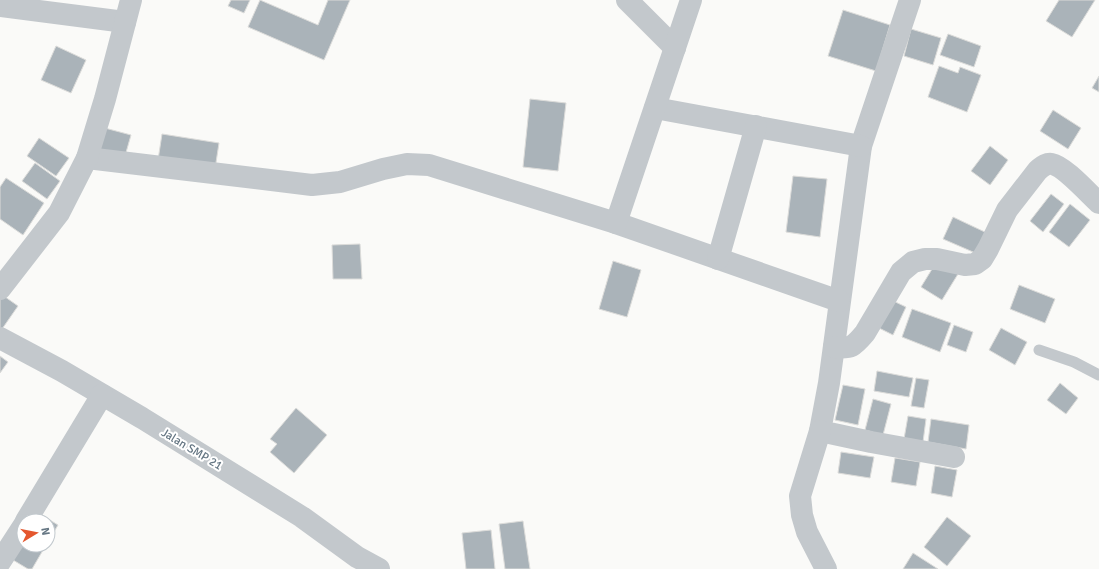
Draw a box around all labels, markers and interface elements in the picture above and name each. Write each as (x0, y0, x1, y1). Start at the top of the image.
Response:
street label: Jalan SMP 21 (158, 425, 225, 474)
north arrow (16, 513, 56, 553)
text: N (38, 526, 52, 536)

